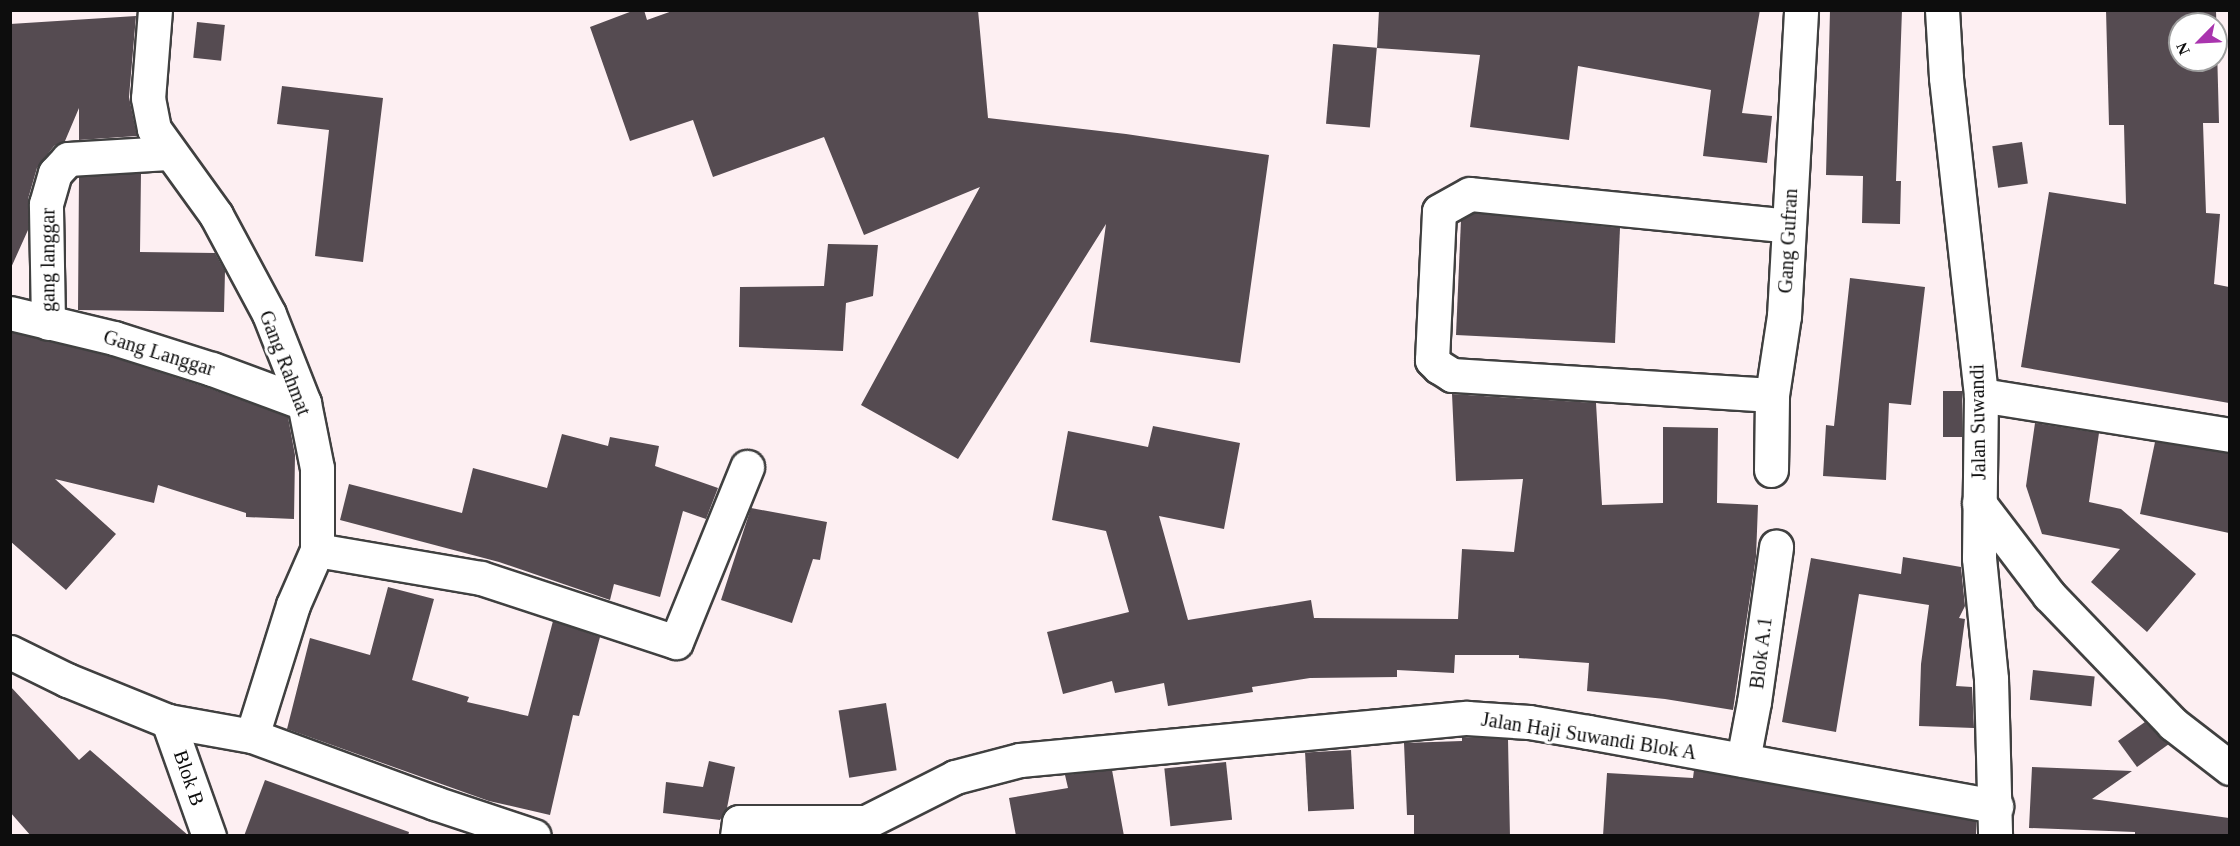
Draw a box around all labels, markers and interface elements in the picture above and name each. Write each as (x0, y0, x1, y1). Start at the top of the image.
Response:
north arrow (2168, 12, 2228, 72)
text: N (2173, 40, 2193, 57)
street label: Gang Gufran (1773, 188, 1803, 294)
street label: gang langgar (36, 208, 60, 312)
street label: Gang Rahmat (254, 307, 316, 419)
street label: Gang Langgar (101, 325, 217, 381)
street label: Jalan Suwandi (1965, 364, 1991, 480)
street label: Blok A.1 (1745, 615, 1777, 691)
street label: Jalan Haji Suwandi Blok A (1479, 707, 1699, 765)
street label: Blok B (168, 747, 210, 809)

